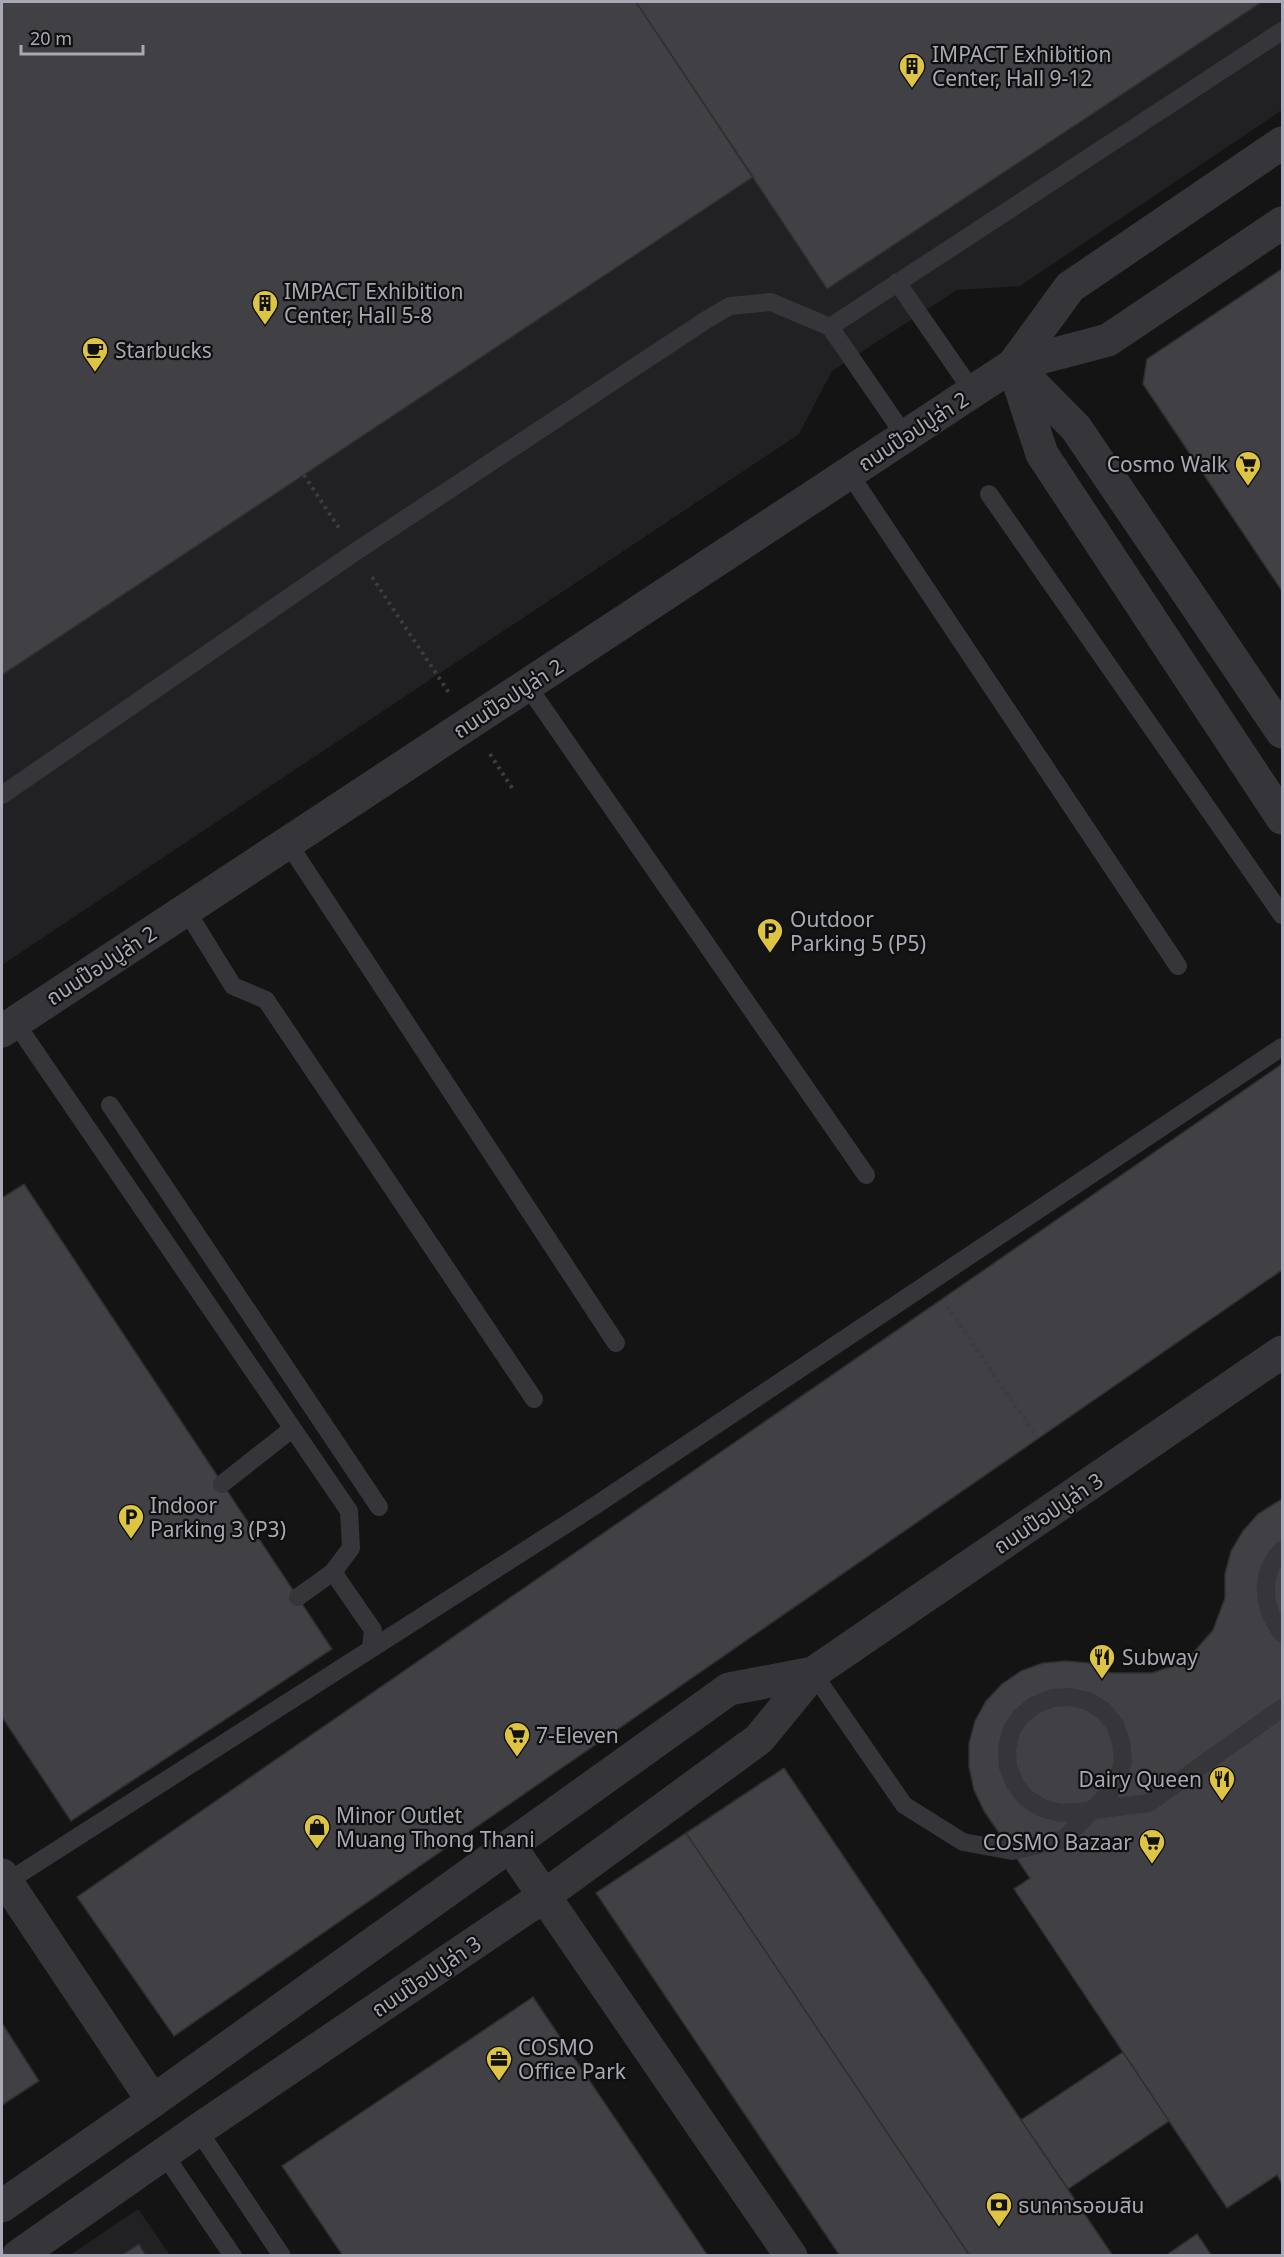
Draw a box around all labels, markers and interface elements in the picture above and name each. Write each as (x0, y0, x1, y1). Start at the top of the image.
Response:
scale bar (21, 18, 142, 56)
text: 20 m (30, 26, 72, 50)
place label: IMPACT Exhibition Center, Hall 9-12 (932, 40, 1111, 92)
building icon: IMPACT Exhibition Center, Hall 9-12 (897, 51, 927, 89)
place label: IMPACT Exhibition Center, Hall 5-8 (284, 277, 463, 329)
building icon: IMPACT Exhibition Center, Hall 5-8 (250, 288, 280, 326)
cafe icon: Starbucks (80, 335, 110, 373)
place label: Starbucks (115, 336, 212, 364)
street label: ถนนป๊อปปูล่า 2 (852, 385, 974, 477)
supermarket icon: Cosmo Walk (1233, 449, 1263, 487)
place label: Cosmo Walk (1107, 450, 1229, 478)
street label: ถนนป๊อปปูล่า 2 (447, 652, 569, 744)
place label: Outdoor Parking 5 (P5) (790, 905, 926, 957)
parking icon: Outdoor Parking 5 (P5) (755, 916, 785, 954)
street label: ถนนป๊อปปูล่า 2 (40, 919, 162, 1011)
street label: ถนนป๊อปปูล่า 3 (988, 1466, 1108, 1560)
place label: Indoor Parking 3 (P3) (150, 1491, 286, 1543)
parking icon: Indoor Parking 3 (P3) (116, 1502, 146, 1540)
restaurant icon: Subway (1087, 1642, 1117, 1680)
place label: Subway (1122, 1643, 1198, 1671)
supermarket icon: 7-Eleven (502, 1720, 532, 1758)
place label: 7-Eleven (536, 1721, 619, 1749)
restaurant icon: Dairy Queen (1207, 1764, 1237, 1802)
place label: Dairy Queen (1079, 1765, 1202, 1793)
place label: Minor Outlet Muang Thong Thani (336, 1801, 535, 1853)
shop icon: Minor Outlet Muang Thong Thani (302, 1812, 332, 1850)
supermarket icon: COSMO Bazaar (1137, 1827, 1167, 1865)
place label: COSMO Bazaar (983, 1828, 1132, 1856)
street label: ถนนป๊อปปูล่า 3 (366, 1929, 486, 2023)
place label: COSMO Office Park (518, 2033, 627, 2085)
office icon: COSMO Office Park (484, 2044, 514, 2082)
bank icon: ธนาคารออมสิน (984, 2190, 1014, 2228)
place label: ธนาคารออมสิน (1018, 2191, 1144, 2219)

